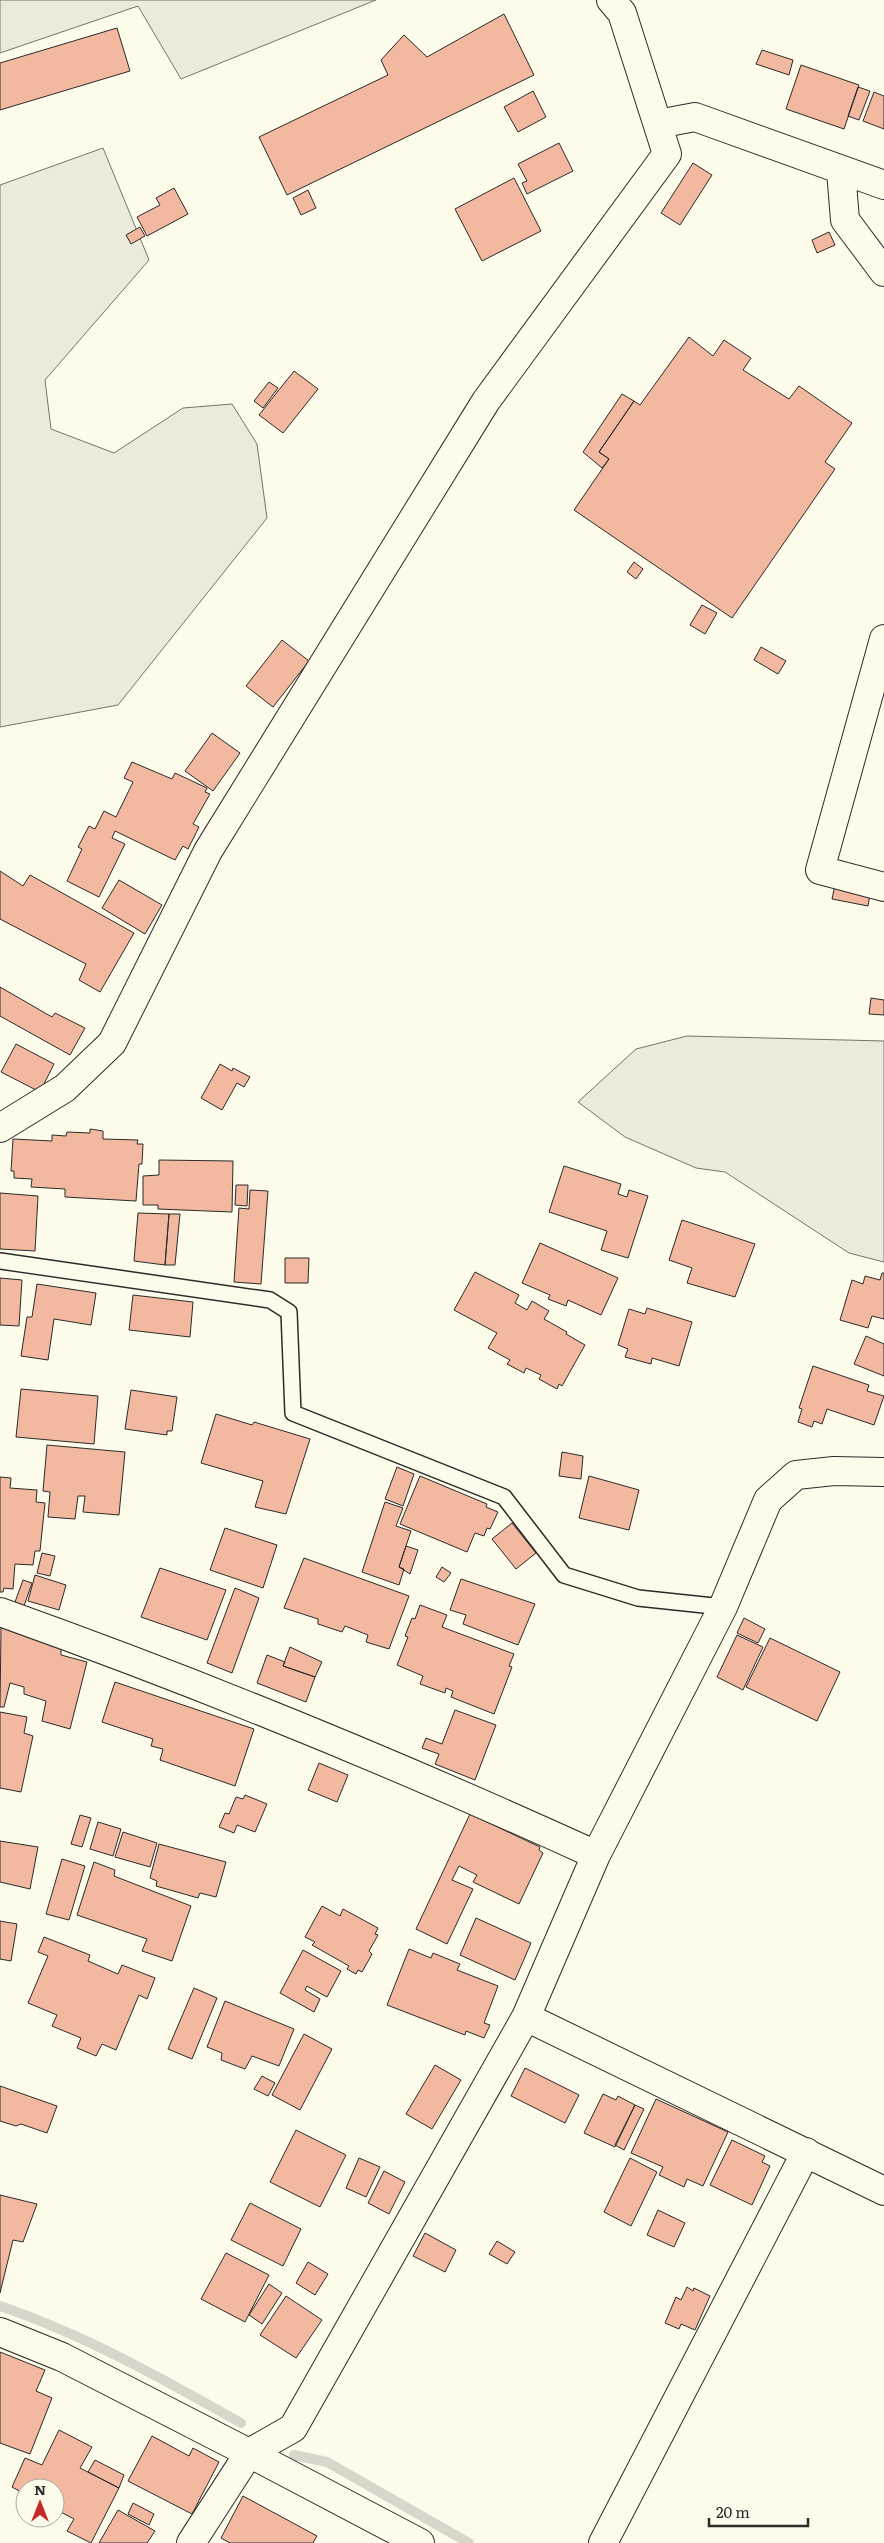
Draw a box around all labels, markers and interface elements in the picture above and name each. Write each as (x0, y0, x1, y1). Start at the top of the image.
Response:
north arrow (15, 2478, 65, 2528)
text: N (34, 2479, 46, 2499)
scale bar (709, 2496, 808, 2528)
text: 20 m (716, 2500, 750, 2523)

